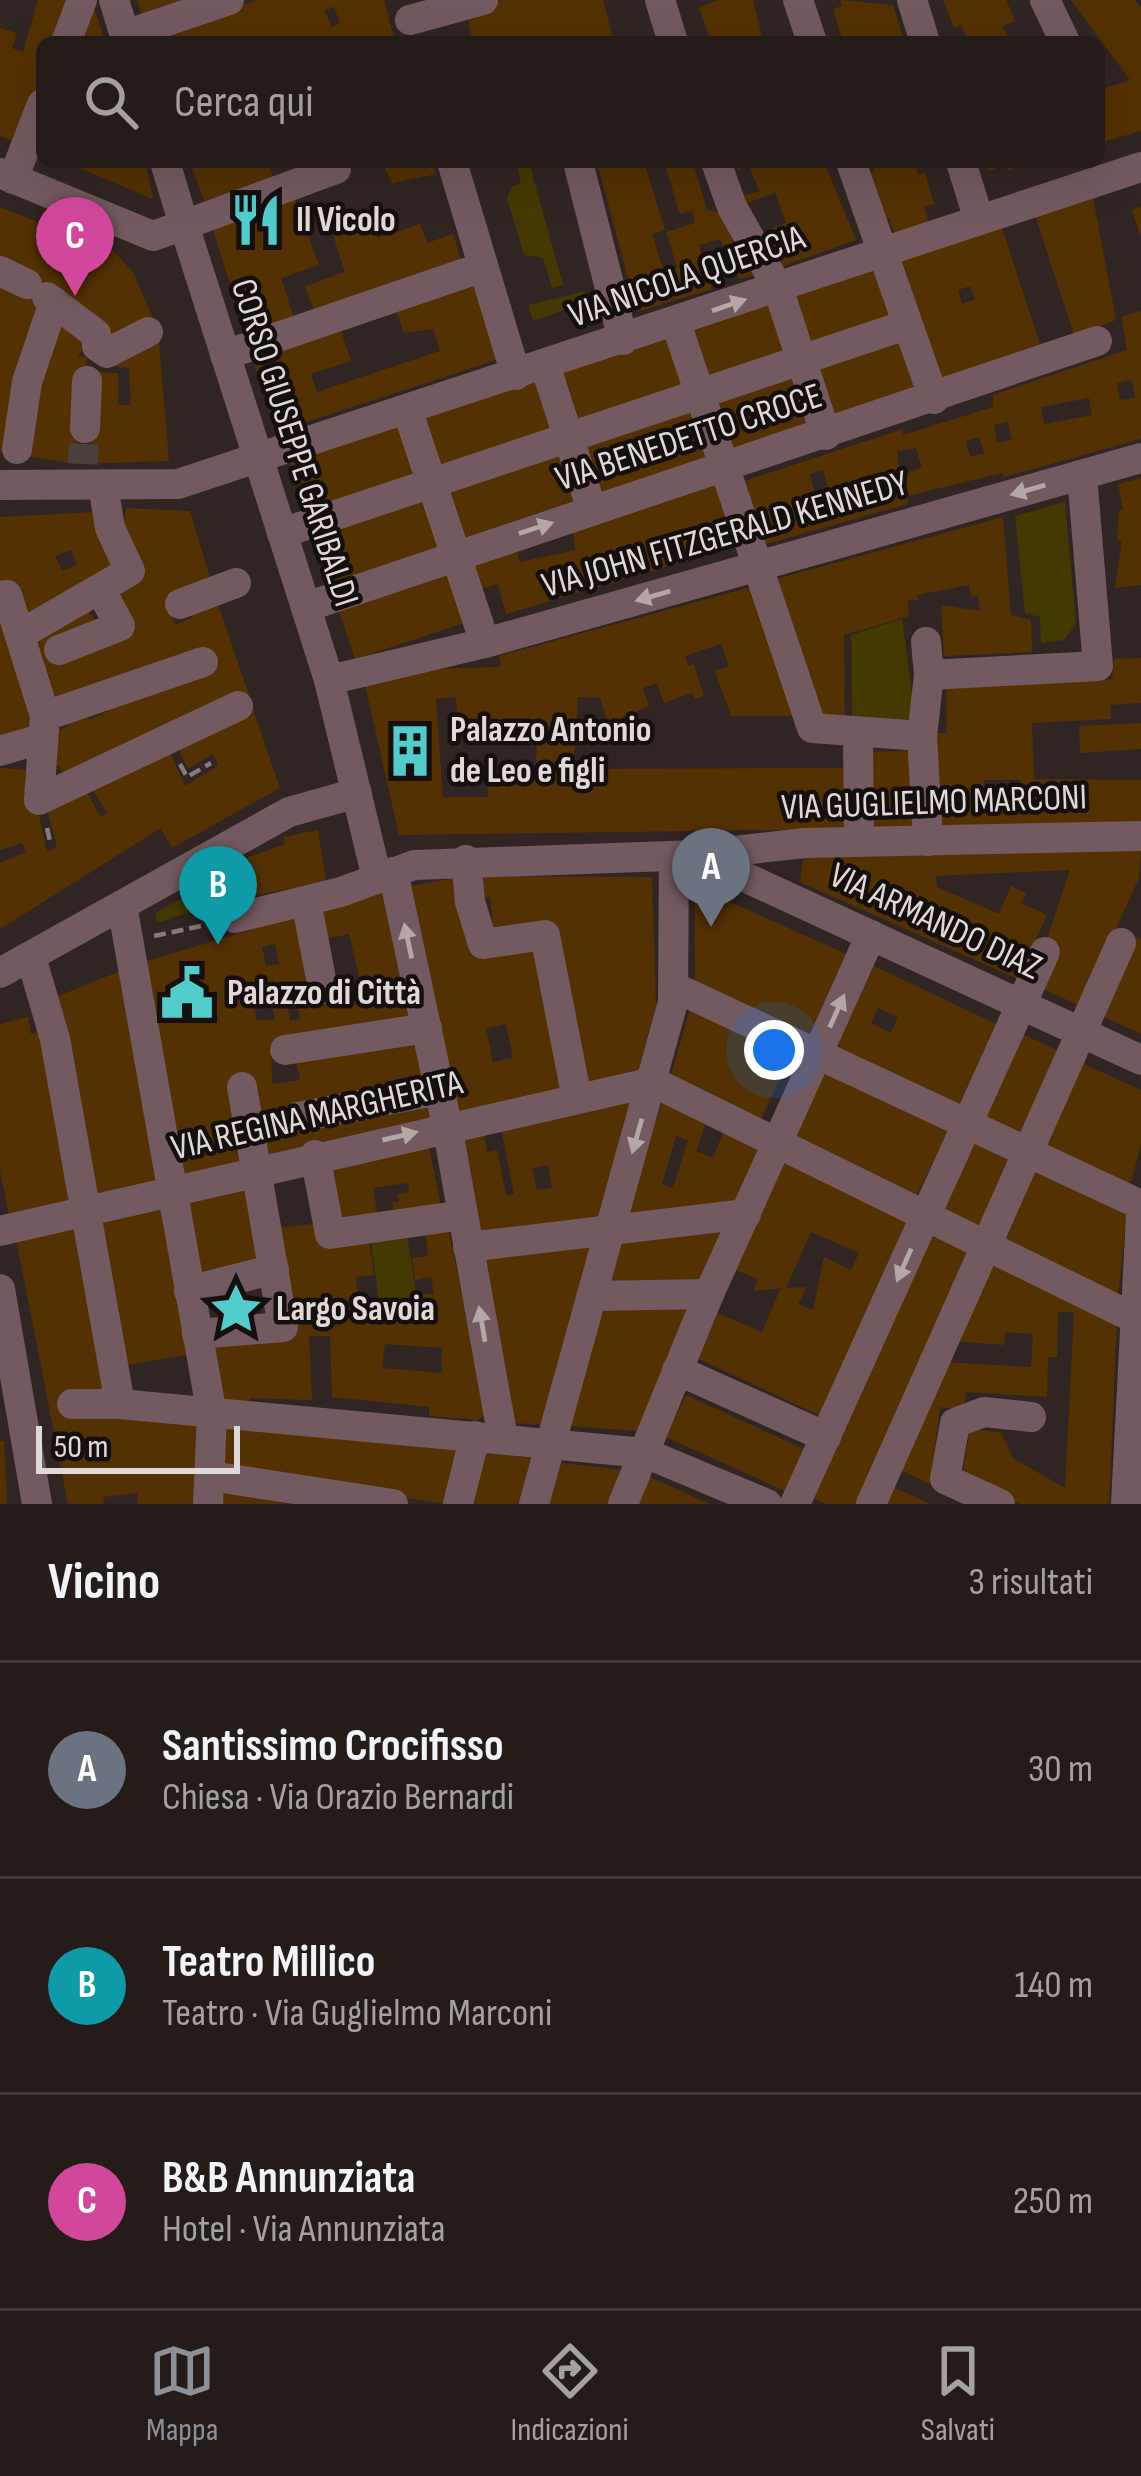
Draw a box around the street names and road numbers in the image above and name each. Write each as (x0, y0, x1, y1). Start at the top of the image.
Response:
street label: VIA NICOLA QUERCIA (563, 216, 811, 338)
street label: CORSO GIUSEPPE GARIBALDI (221, 274, 367, 612)
street label: VIA BENEDETTO CROCE (550, 375, 828, 501)
street label: VIA JOHN FITZGERALD KENNEDY (537, 462, 913, 608)
street label: VIA GUGLIELMO MARCONI (780, 776, 1088, 830)
street label: VIA ARMANDO DIAZ (822, 854, 1048, 990)
street label: VIA REGINA MARGHERITA (167, 1061, 467, 1170)

